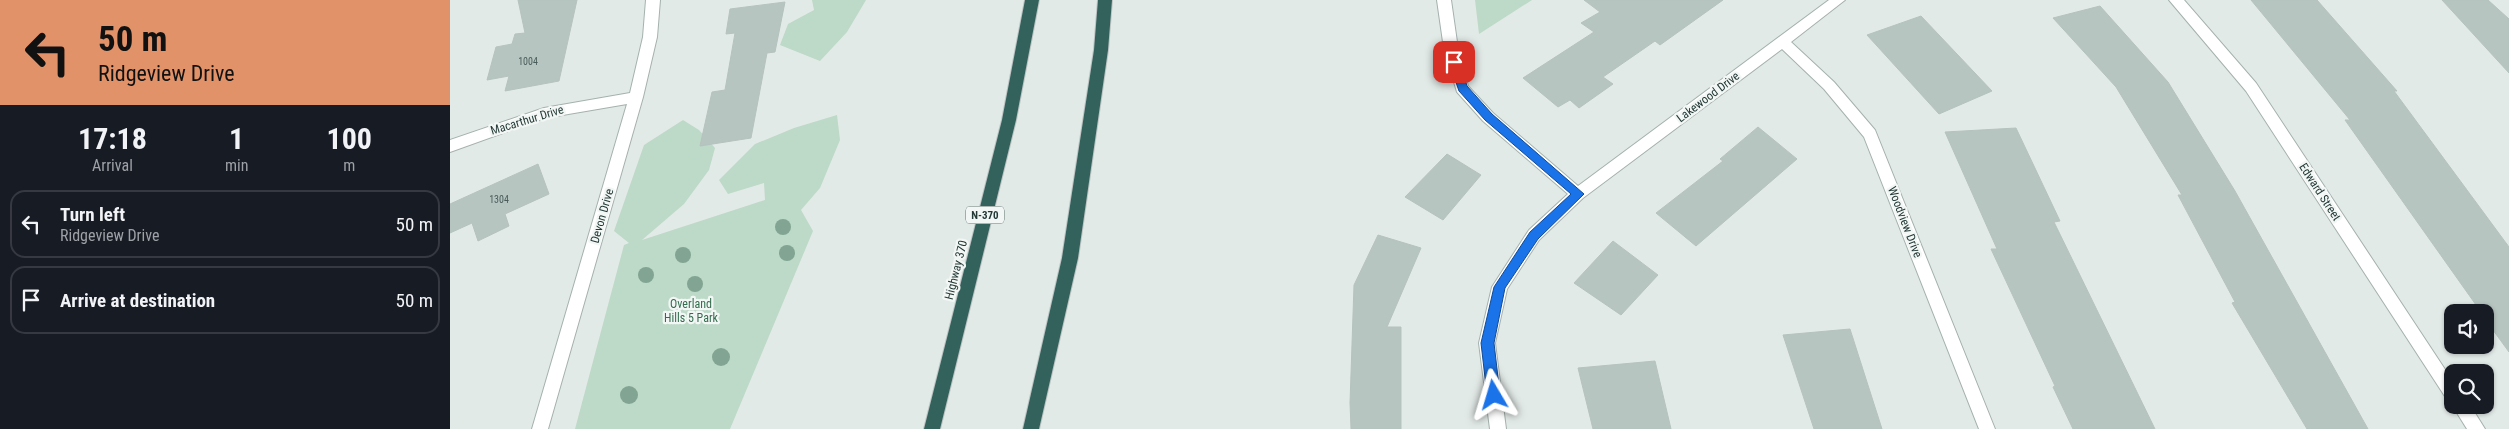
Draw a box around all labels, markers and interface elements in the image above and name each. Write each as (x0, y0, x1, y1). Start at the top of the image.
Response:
text: 50 m (98, 19, 167, 60)
icon: left (15, 20, 80, 85)
pin (1433, 41, 1475, 83)
icon: arrive (1440, 48, 1468, 76)
house number: 1004 (518, 56, 538, 67)
text: Ridgeview Drive (98, 61, 235, 86)
street label: Lakewood Drive (1674, 69, 1742, 125)
street label: Macarthur Drive (489, 102, 566, 138)
text: 17:18 (78, 121, 147, 156)
text: 1 (229, 121, 244, 156)
text: 100 (326, 121, 372, 156)
text: Arrival (92, 156, 133, 175)
text: min (225, 156, 248, 175)
text: m (343, 156, 355, 175)
street label: Edward Street (2296, 161, 2344, 224)
street label: Woodview Drive (1885, 184, 1925, 260)
street label: Devon Drive (588, 187, 617, 245)
house number: 1304 (489, 194, 509, 205)
text: Turn left (60, 203, 125, 226)
road number: N-370 (966, 206, 1004, 224)
icon: left (17, 210, 45, 238)
text: 50 m (396, 213, 433, 236)
text: Ridgeview Drive (60, 226, 159, 245)
street label: Highway 370 (942, 239, 970, 301)
icon: arrive (17, 286, 45, 314)
text: Arrive at destination (60, 289, 215, 312)
text: 50 m (396, 289, 433, 312)
park label: Overland Hills 5 Park (664, 297, 719, 325)
map controls (2444, 304, 2494, 414)
button: sound (2444, 304, 2494, 354)
button: search (2444, 364, 2494, 414)
position arrow (1467, 368, 1519, 420)

